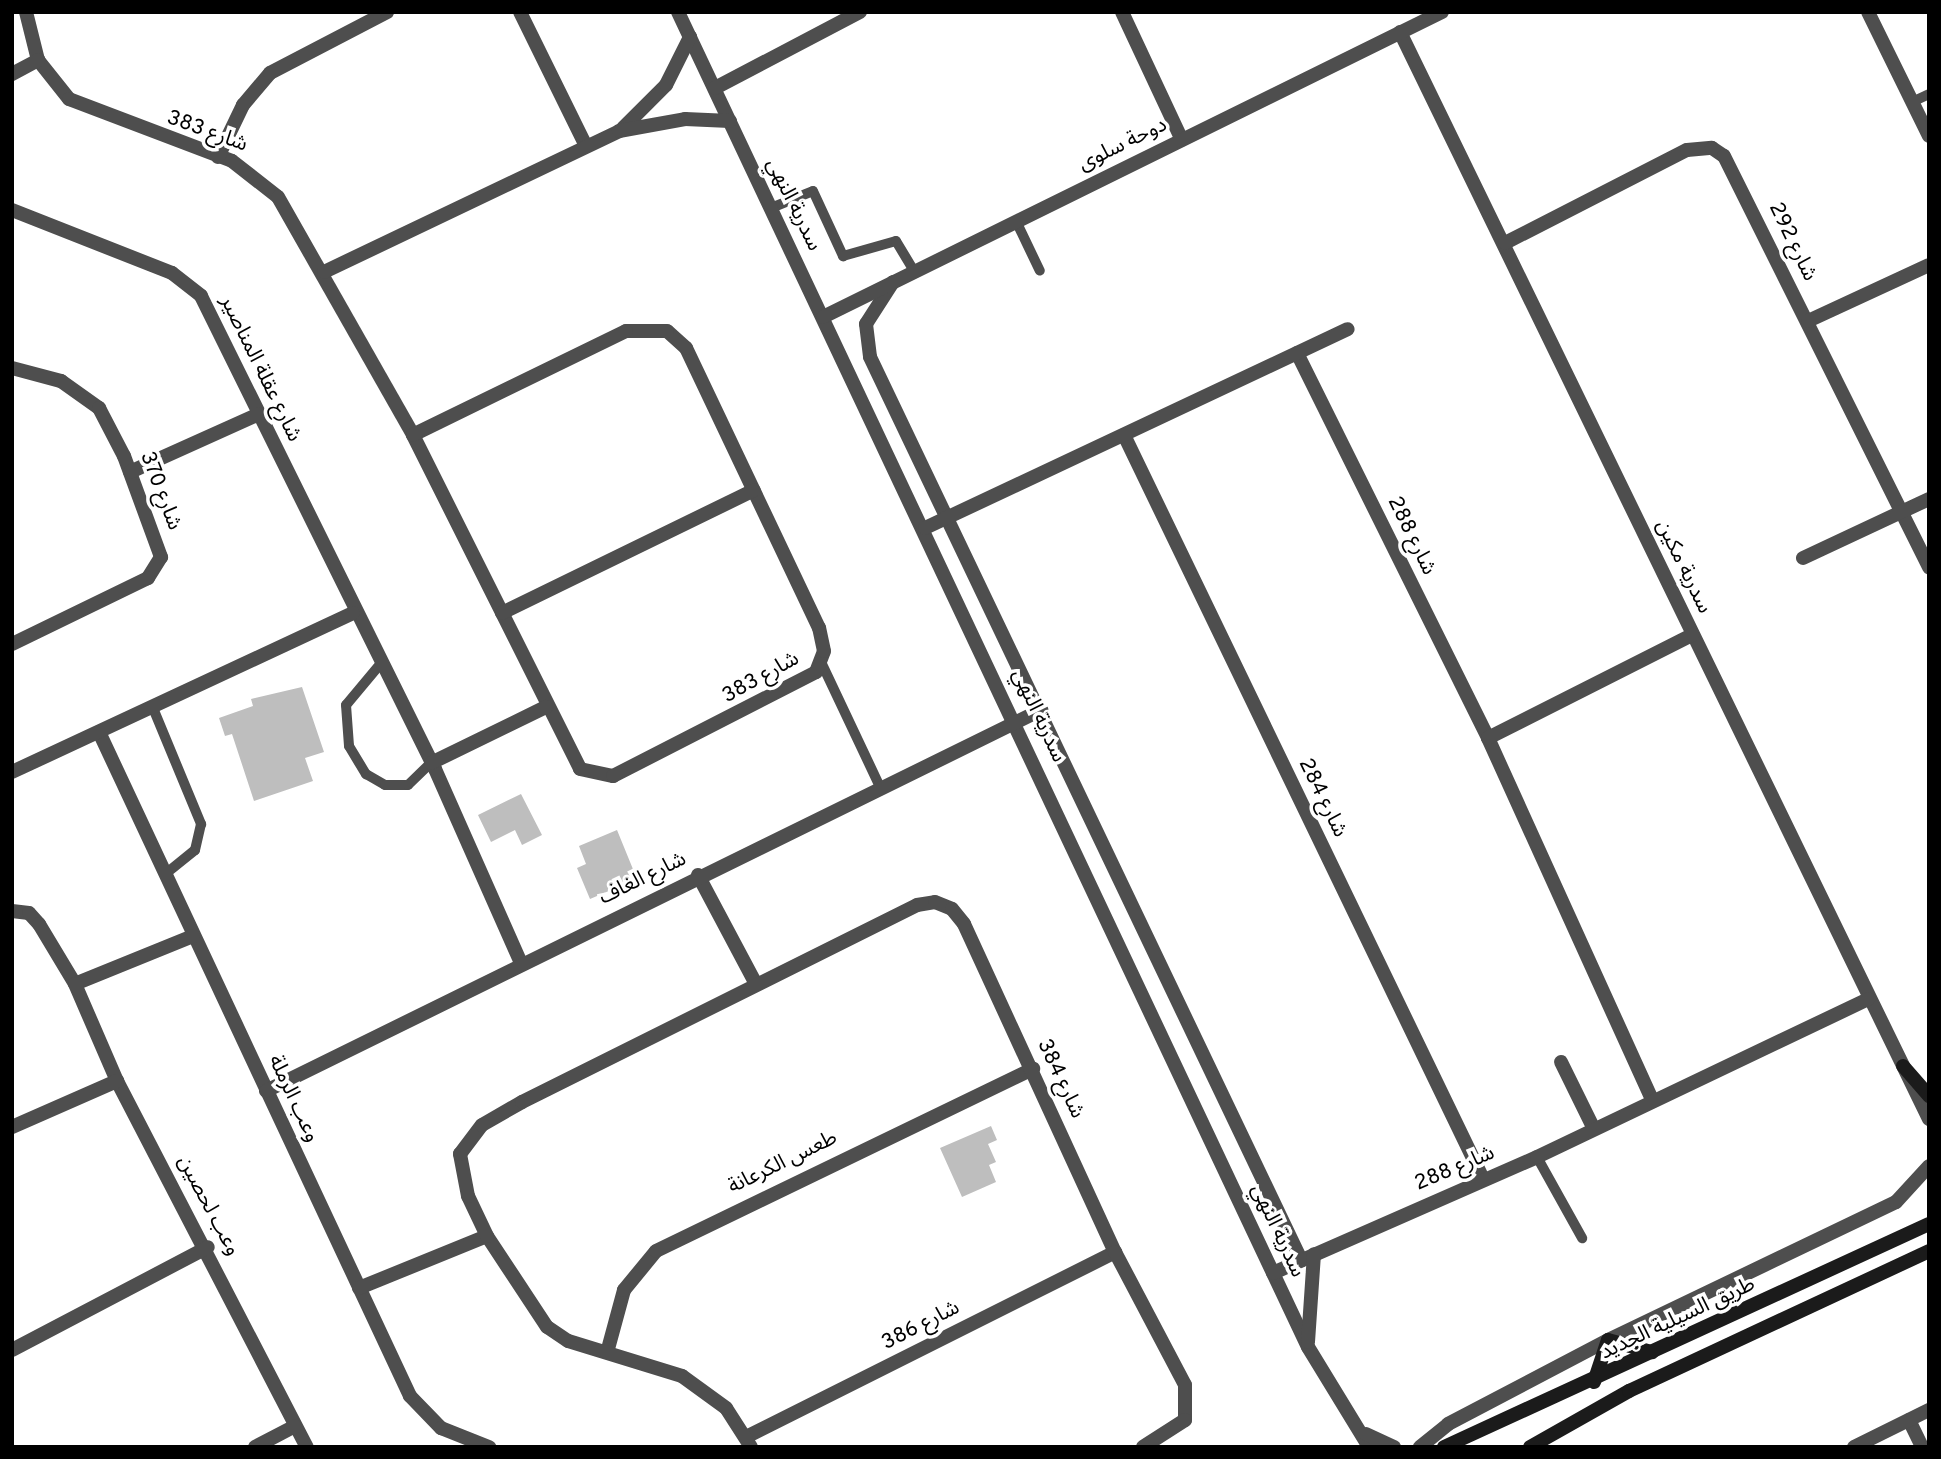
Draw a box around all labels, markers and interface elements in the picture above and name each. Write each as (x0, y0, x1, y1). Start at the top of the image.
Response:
street label: شارع 383 (163, 106, 251, 158)
street label: دوحة سلوى (1075, 113, 1171, 177)
street label: سدرية النهي (760, 155, 826, 255)
street label: شارع 292 (1762, 199, 1822, 285)
street label: شارع عقلة المناصير (214, 292, 306, 446)
street label: شارع 370 (134, 448, 186, 534)
street label: شارع 288 (1381, 493, 1441, 579)
street label: سدرية مكين (1650, 516, 1716, 618)
street label: شارع 383 (718, 647, 804, 709)
street label: سدرية النهي (1005, 665, 1071, 767)
street label: شارع 284 (1292, 754, 1352, 842)
street label: شارع الغاف (595, 847, 691, 911)
street label: شارع 384 (1031, 1035, 1089, 1123)
street label: وعب الرملة (262, 1051, 324, 1147)
street label: طعس الكرعانة (724, 1126, 842, 1200)
street label: شارع 288 (1411, 1141, 1499, 1197)
street label: وعب لحصين (171, 1152, 245, 1260)
street label: سدرية النهي (1244, 1180, 1310, 1282)
street label: طريق السيلية الجديد (1597, 1272, 1759, 1366)
street label: شارع 386 (878, 1296, 964, 1356)

